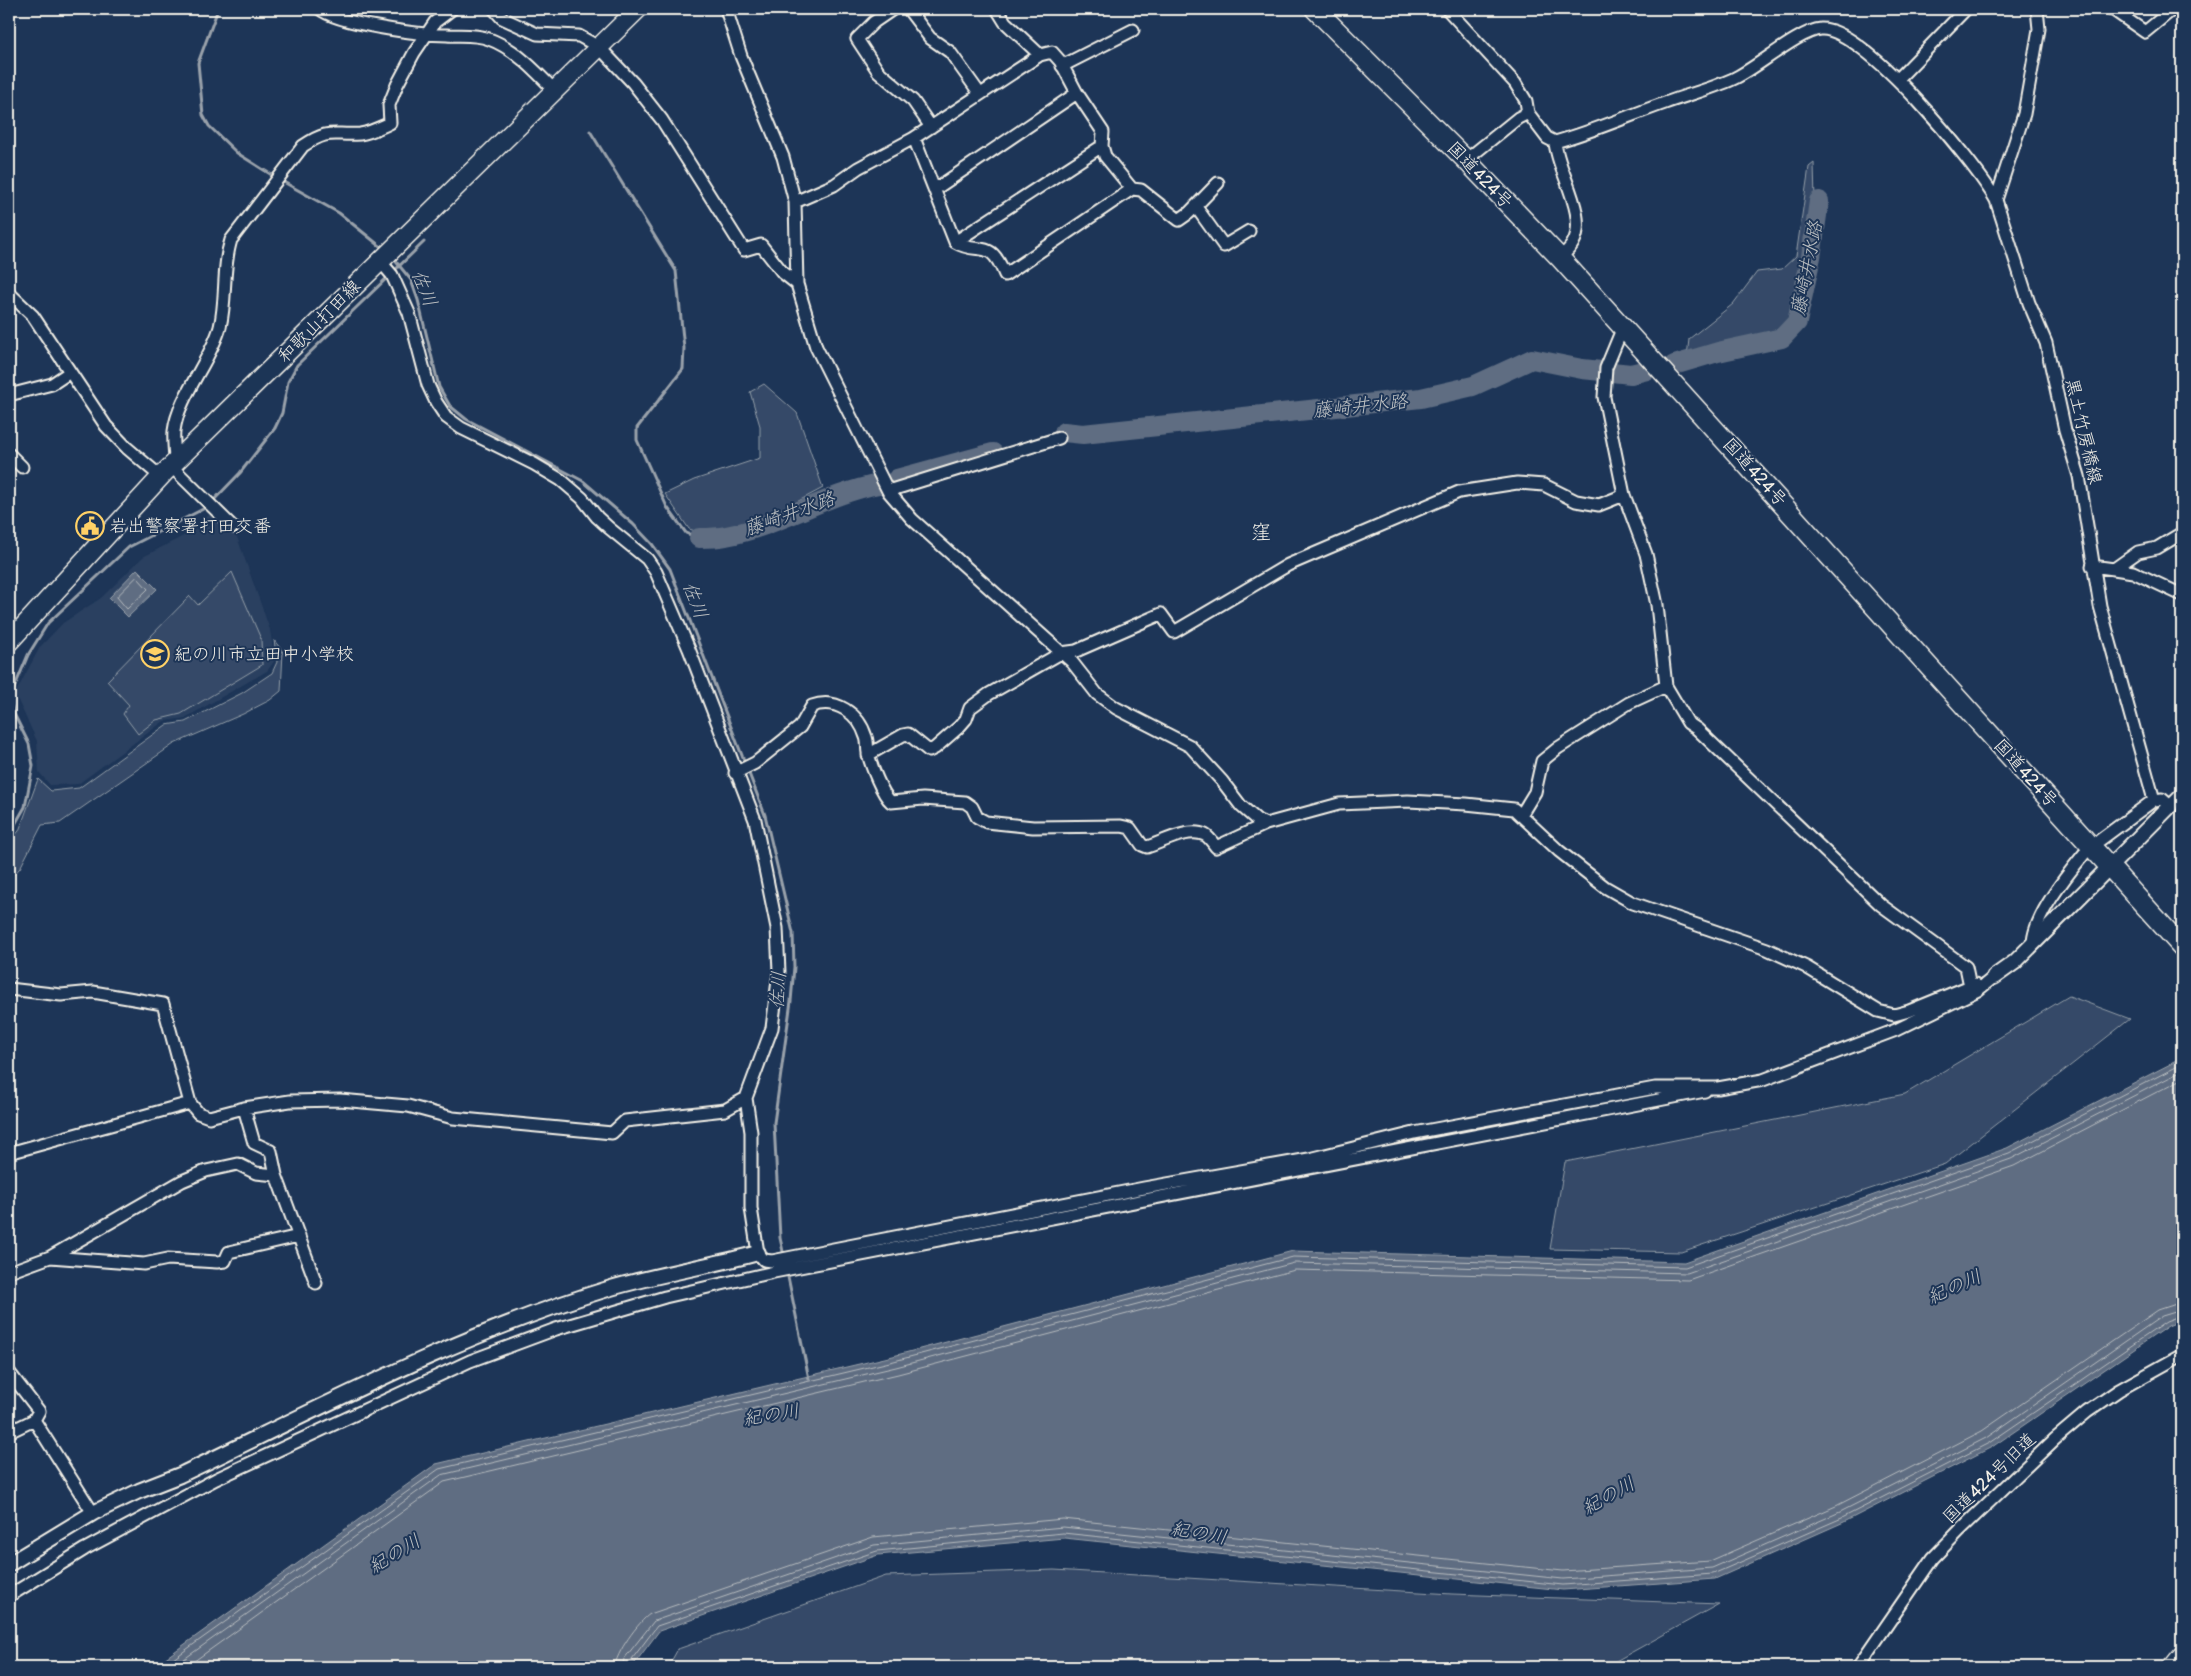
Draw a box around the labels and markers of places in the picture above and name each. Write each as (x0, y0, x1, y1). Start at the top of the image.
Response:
public building icon: 岩出警察署打田交番 (75, 511, 105, 541)
place label: 岩出警察署打田交番 (109, 515, 271, 538)
school or university icon: 紀の川市立田中小学校 (140, 639, 170, 669)
place label: 紀の川市立田中小学校 (174, 643, 354, 666)

